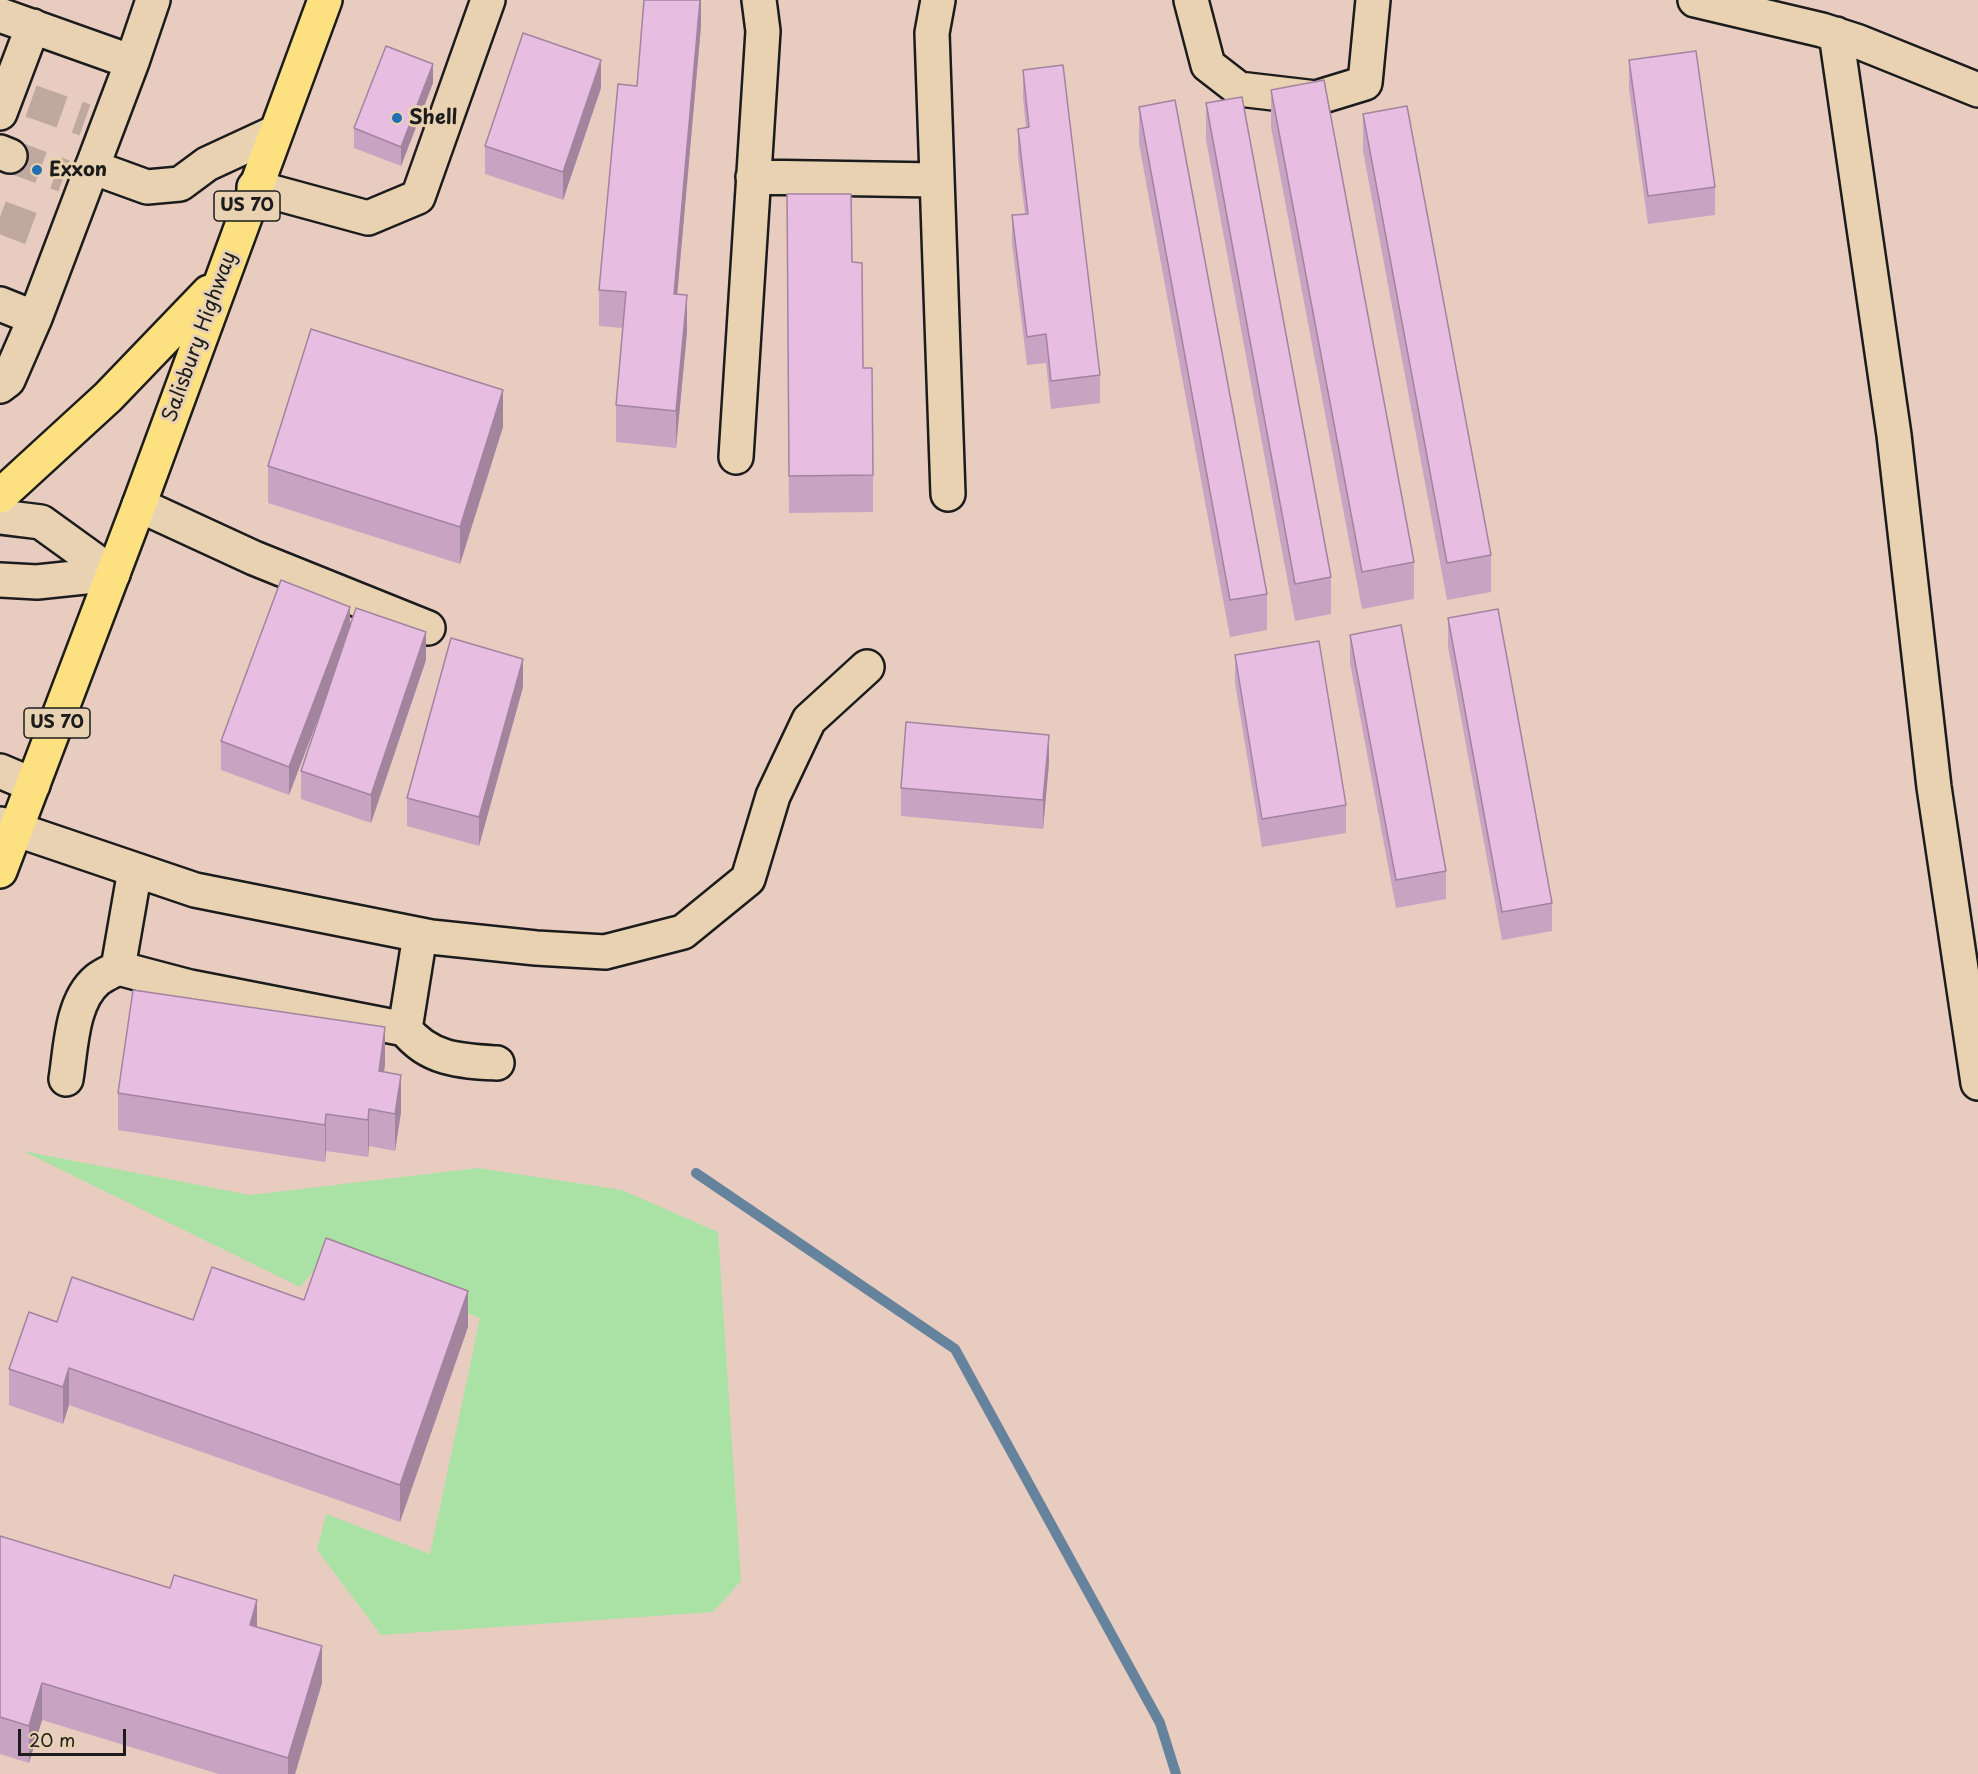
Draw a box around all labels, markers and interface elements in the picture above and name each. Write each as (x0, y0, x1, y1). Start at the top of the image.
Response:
place label: Shell (409, 106, 457, 130)
marker: Shell (390, 111, 404, 125)
place label: Exxon (49, 158, 107, 182)
marker: Exxon (30, 163, 44, 177)
road number: US 70 (214, 191, 280, 221)
street label: Salisbury Highway (158, 248, 242, 426)
road number: US 70 (24, 708, 90, 738)
scale bar (21, 1717, 129, 1755)
text: 20 m (29, 1726, 75, 1753)

